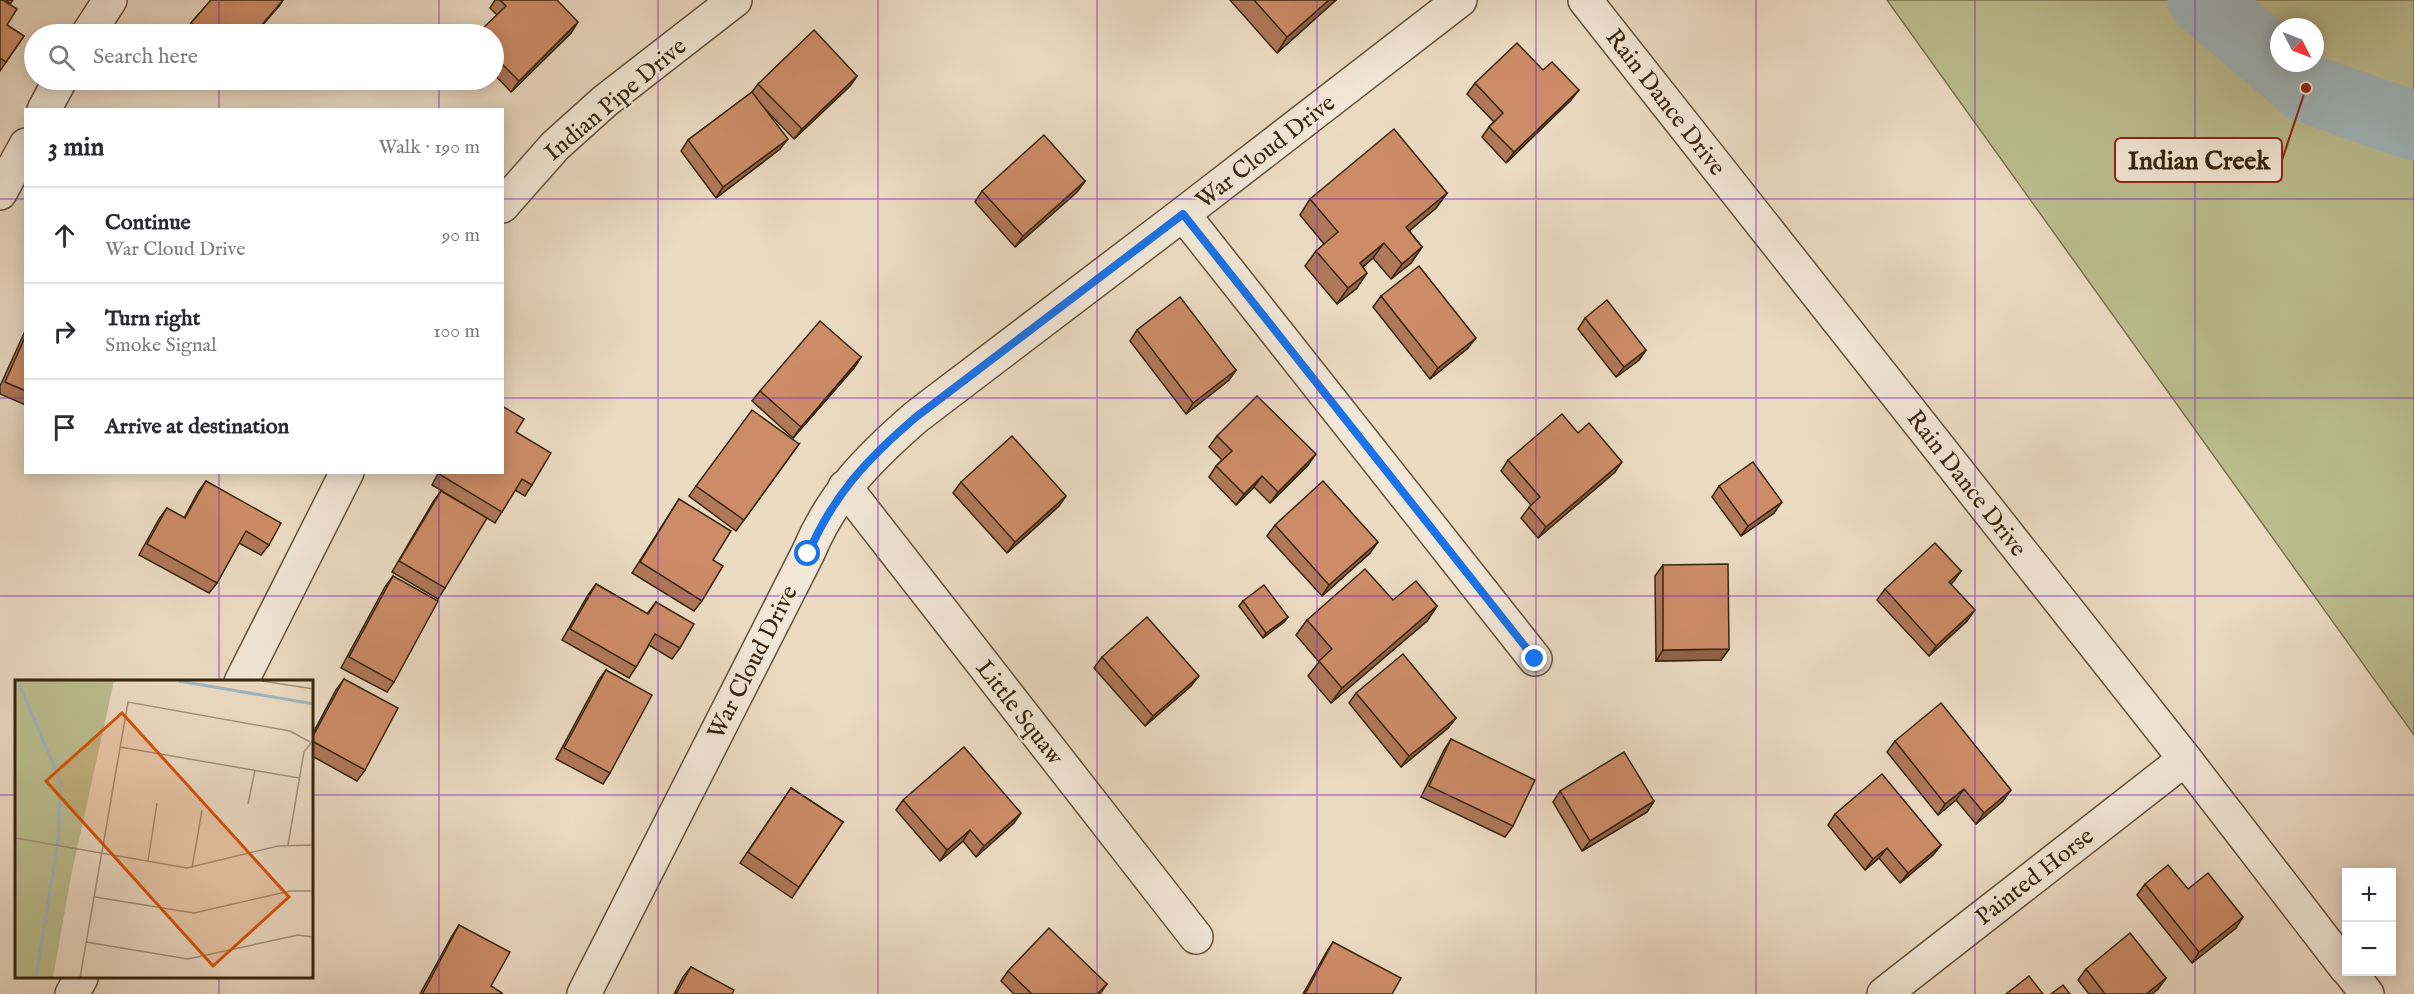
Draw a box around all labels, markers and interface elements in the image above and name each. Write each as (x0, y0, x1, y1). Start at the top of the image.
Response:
north arrow (2270, 18, 2324, 72)
street label: Rain Dance Drive (1598, 23, 1732, 183)
search box (24, 24, 504, 90)
street label: Indian Pipe Drive (539, 32, 693, 169)
icon: search (45, 41, 78, 74)
text: Search here (93, 43, 198, 71)
street label: War Cloud Drive (1190, 88, 1342, 216)
text: 3 min (48, 131, 104, 164)
text: Walk · 190 m (378, 135, 480, 160)
callout: Indian Creek (2115, 138, 2282, 182)
text: Indian Creek (2128, 145, 2271, 178)
text: Continue (105, 209, 191, 237)
icon: ahead (48, 219, 81, 252)
text: 90 m (442, 223, 480, 248)
text: War Cloud Drive (105, 237, 246, 262)
text: Turn right (105, 305, 200, 333)
icon: right (48, 315, 81, 348)
text: 100 m (433, 319, 480, 344)
text: Smoke Signal (105, 333, 217, 358)
street label: Rain Dance Drive (1899, 404, 2033, 564)
icon: arrive (48, 411, 81, 444)
text: Arrive at destination (105, 413, 289, 441)
route start (794, 540, 820, 566)
street label: War Cloud Drive (701, 581, 805, 745)
route end (1521, 645, 1547, 671)
street label: Little Squaw (968, 654, 1070, 773)
inset map (15, 680, 314, 979)
street label: Painted Horse (1969, 821, 2100, 933)
map controls (2342, 868, 2396, 976)
button: + (2342, 868, 2396, 922)
button: − (2342, 922, 2396, 976)

